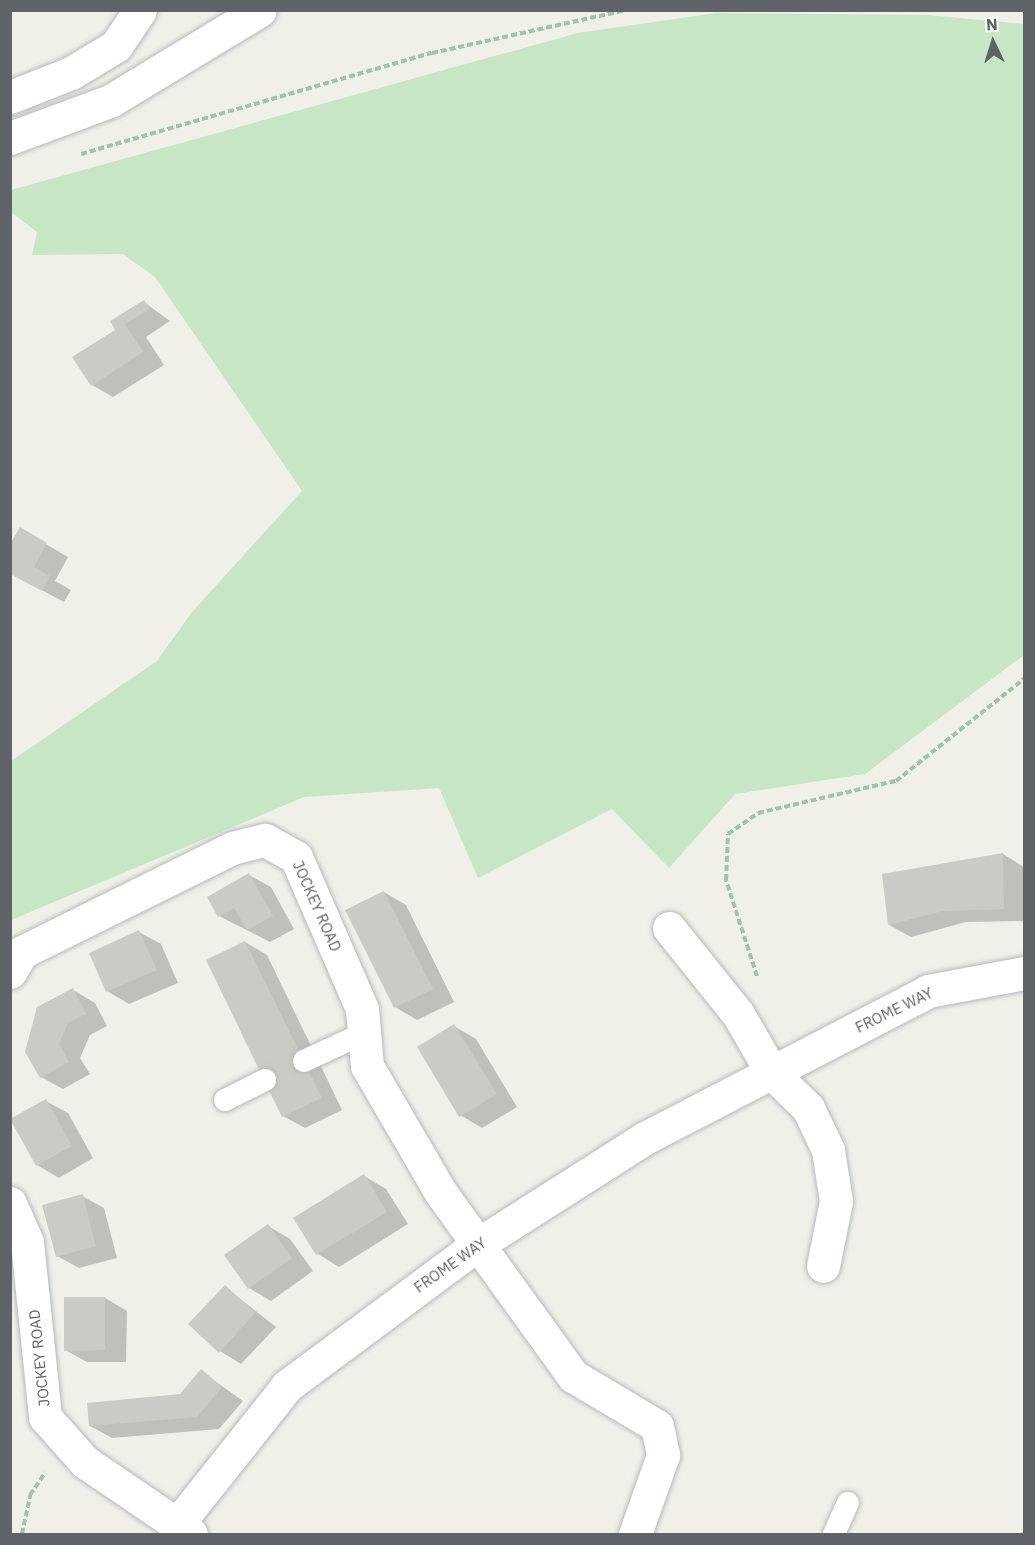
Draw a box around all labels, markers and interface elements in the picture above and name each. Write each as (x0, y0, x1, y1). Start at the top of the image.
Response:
north arrow (963, 12, 1023, 72)
text: N (985, 14, 998, 34)
street label: JOCKEY ROAD (289, 858, 345, 954)
street label: FROME WAY (852, 984, 936, 1036)
street label: FROME WAY (410, 1234, 490, 1296)
street label: JOCKEY ROAD (25, 1309, 53, 1407)

